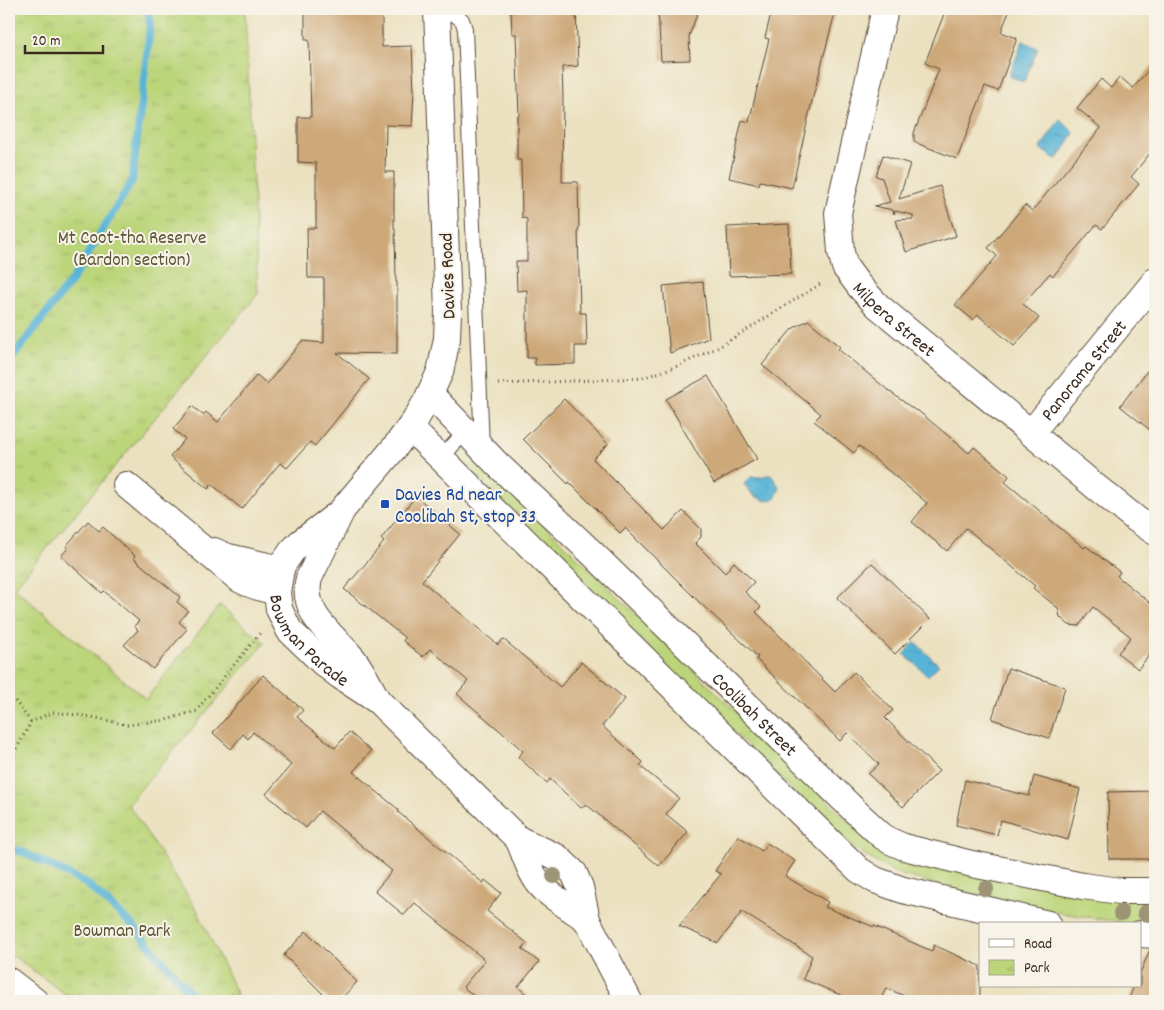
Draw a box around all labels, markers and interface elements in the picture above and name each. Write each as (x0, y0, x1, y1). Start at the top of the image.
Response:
scale bar (25, 22, 102, 54)
text: 20 m (32, 31, 60, 53)
park label: Mt Coot-tha Reserve (Bardon section) (58, 226, 206, 275)
street label: Davies Road (434, 232, 464, 320)
street label: Milpera Street (845, 277, 940, 365)
street label: Panorama Street (1036, 315, 1135, 428)
place label: Davies Rd near Coolibah St, stop 33 (395, 483, 536, 532)
marker: Davies Rd near Coolibah St, stop 33 (379, 498, 391, 510)
street label: Bowman Parade (260, 593, 353, 695)
street label: Coolibah Street (704, 667, 802, 764)
park label: Bowman Park (73, 919, 171, 946)
legend (979, 922, 1142, 988)
text: Road (1024, 934, 1052, 956)
text: Park (1024, 958, 1050, 980)

